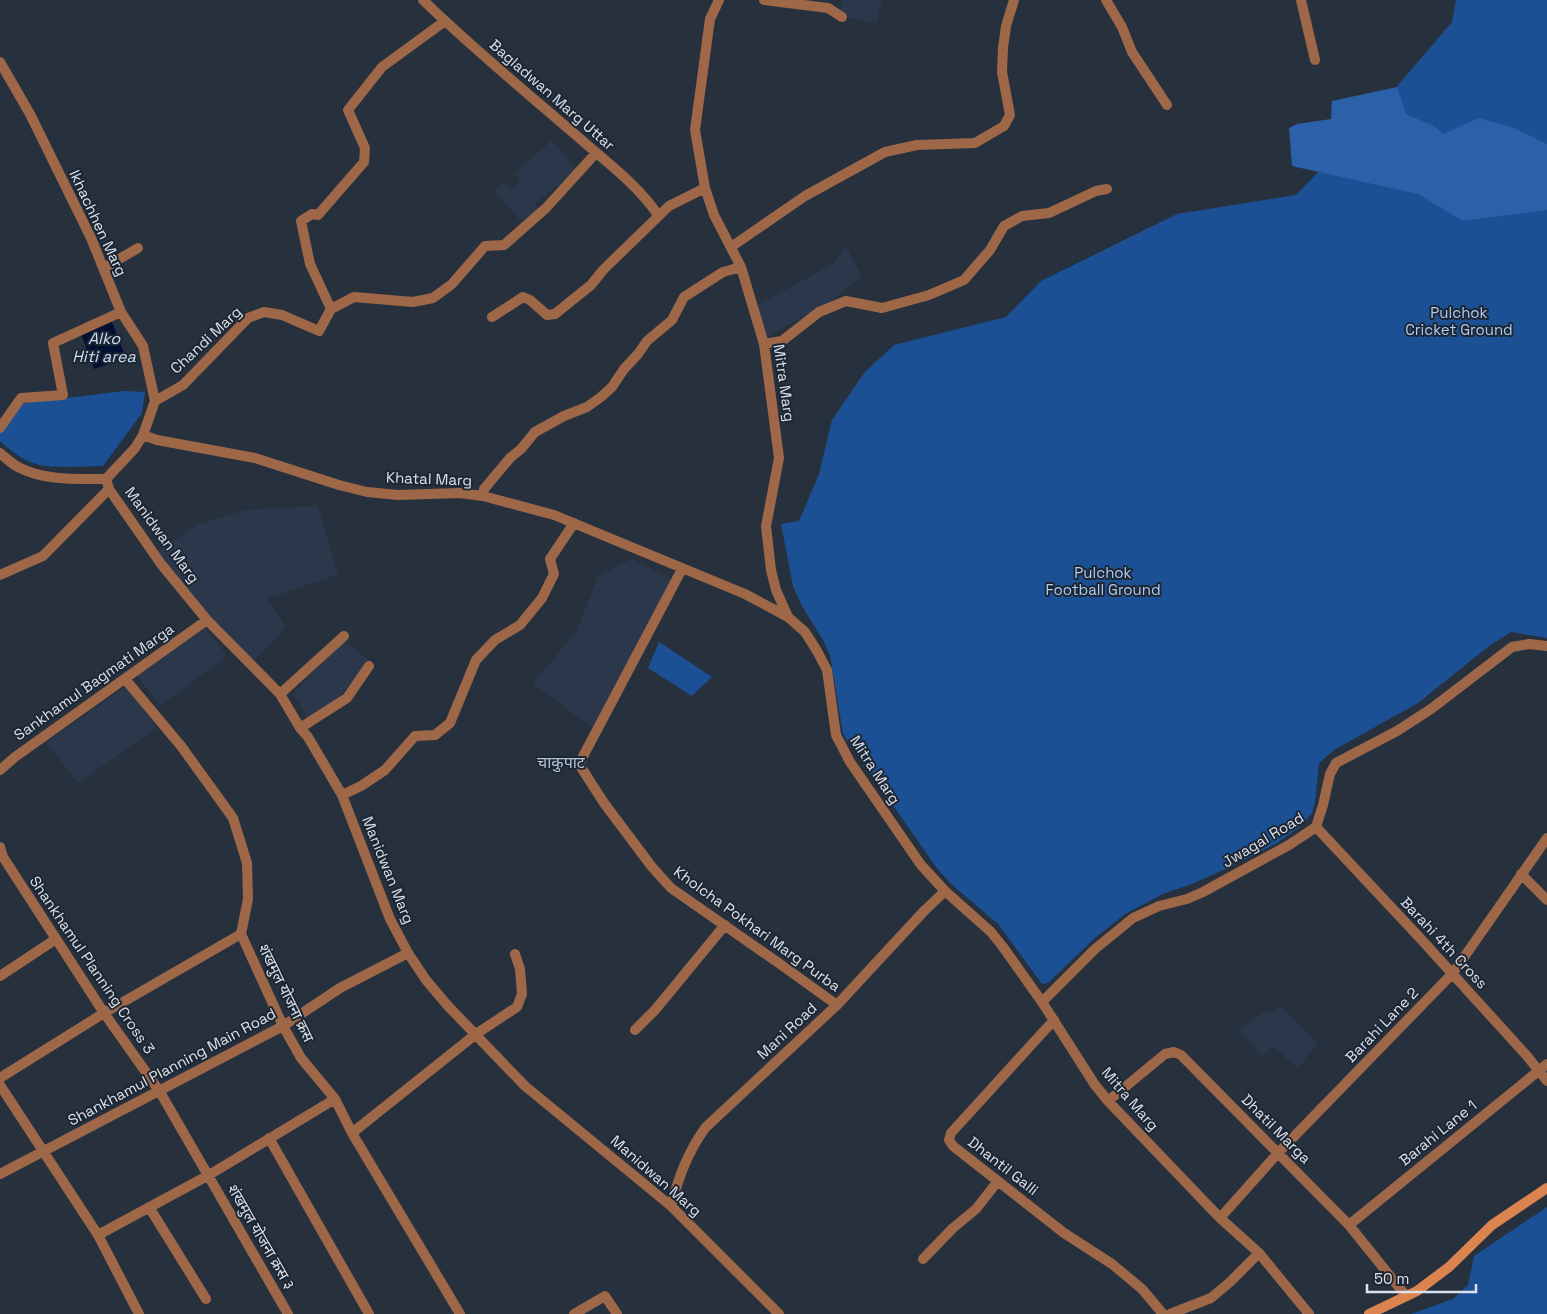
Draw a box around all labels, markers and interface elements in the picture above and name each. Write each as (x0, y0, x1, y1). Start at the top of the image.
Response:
street label: Bagladwan Marg Uttar (486, 35, 619, 154)
street label: Ikhachhen Marg (65, 167, 131, 279)
street label: Chandi Marg (166, 302, 245, 377)
park label: Pulchok Cricket Ground (1405, 303, 1513, 339)
water label: Alko Hiti area (72, 328, 137, 367)
street label: Mitra Marg (770, 343, 799, 423)
street label: Khatal Marg (386, 468, 472, 489)
street label: Manidwan Marg (121, 483, 204, 587)
park label: Pulchok Football Ground (1045, 563, 1161, 599)
street label: Sankhamul Bagmati Marga (10, 619, 178, 744)
street label: Mitra Marg (846, 732, 905, 808)
district label: चाकुपाट (537, 752, 586, 773)
street label: Jwagal Road (1218, 808, 1307, 871)
street label: Manidwan Marg (358, 813, 419, 926)
street label: Kholcha Pokhari Marg Purba (670, 862, 845, 996)
street label: Shankhamul Planning Cross 3 (26, 872, 159, 1057)
street label: Barahi 4th Cross (1397, 893, 1492, 993)
street label: शंखमुल योजना क्रस (254, 941, 319, 1046)
street label: Barahi Lane 2 (1341, 983, 1422, 1066)
street label: Mani Road (753, 998, 821, 1063)
street label: Shankhamul Planning Main Road (65, 1004, 279, 1130)
street label: Mitra Marg (1098, 1063, 1163, 1134)
street label: Dhatil Marga (1238, 1090, 1315, 1168)
street label: Barahi Lane 1 (1395, 1096, 1480, 1170)
street label: Manidwan Marg (607, 1131, 706, 1220)
street label: Dhantil Galli (964, 1132, 1042, 1199)
street label: शंखमुल योजना क्रस ३ (223, 1181, 299, 1293)
scale bar (1367, 1262, 1476, 1294)
text: 50 m (1374, 1269, 1409, 1288)

